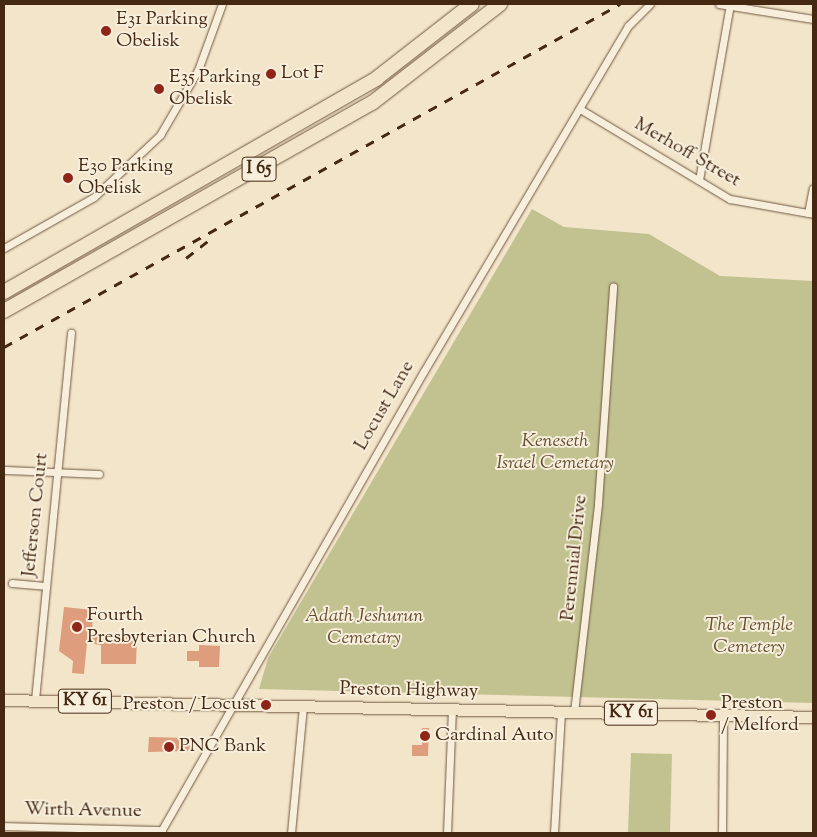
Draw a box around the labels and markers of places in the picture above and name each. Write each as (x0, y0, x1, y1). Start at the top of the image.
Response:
place label: E31 Parking Obelisk (116, 9, 208, 53)
marker: E31 Parking Obelisk (100, 25, 112, 37)
place label: Lot F (281, 63, 324, 85)
place label: E35 Parking Obelisk (169, 67, 261, 111)
marker: Lot F (265, 68, 277, 80)
marker: E35 Parking Obelisk (153, 83, 165, 95)
place label: E30 Parking Obelisk (78, 156, 173, 200)
marker: E30 Parking Obelisk (62, 172, 74, 184)
place label: Fourth Presbyterian Church (87, 605, 256, 649)
marker: Fourth Presbyterian Church (71, 621, 83, 633)
place label: Preston / Melford (721, 693, 799, 737)
place label: Preston / Locust (123, 694, 256, 716)
marker: Preston / Locust (260, 699, 272, 711)
marker: Preston / Melford (705, 709, 717, 721)
place label: Cardinal Auto (435, 725, 554, 747)
marker: Cardinal Auto (419, 730, 431, 742)
place label: PNC Bank (179, 736, 266, 758)
marker: PNC Bank (163, 741, 175, 753)

